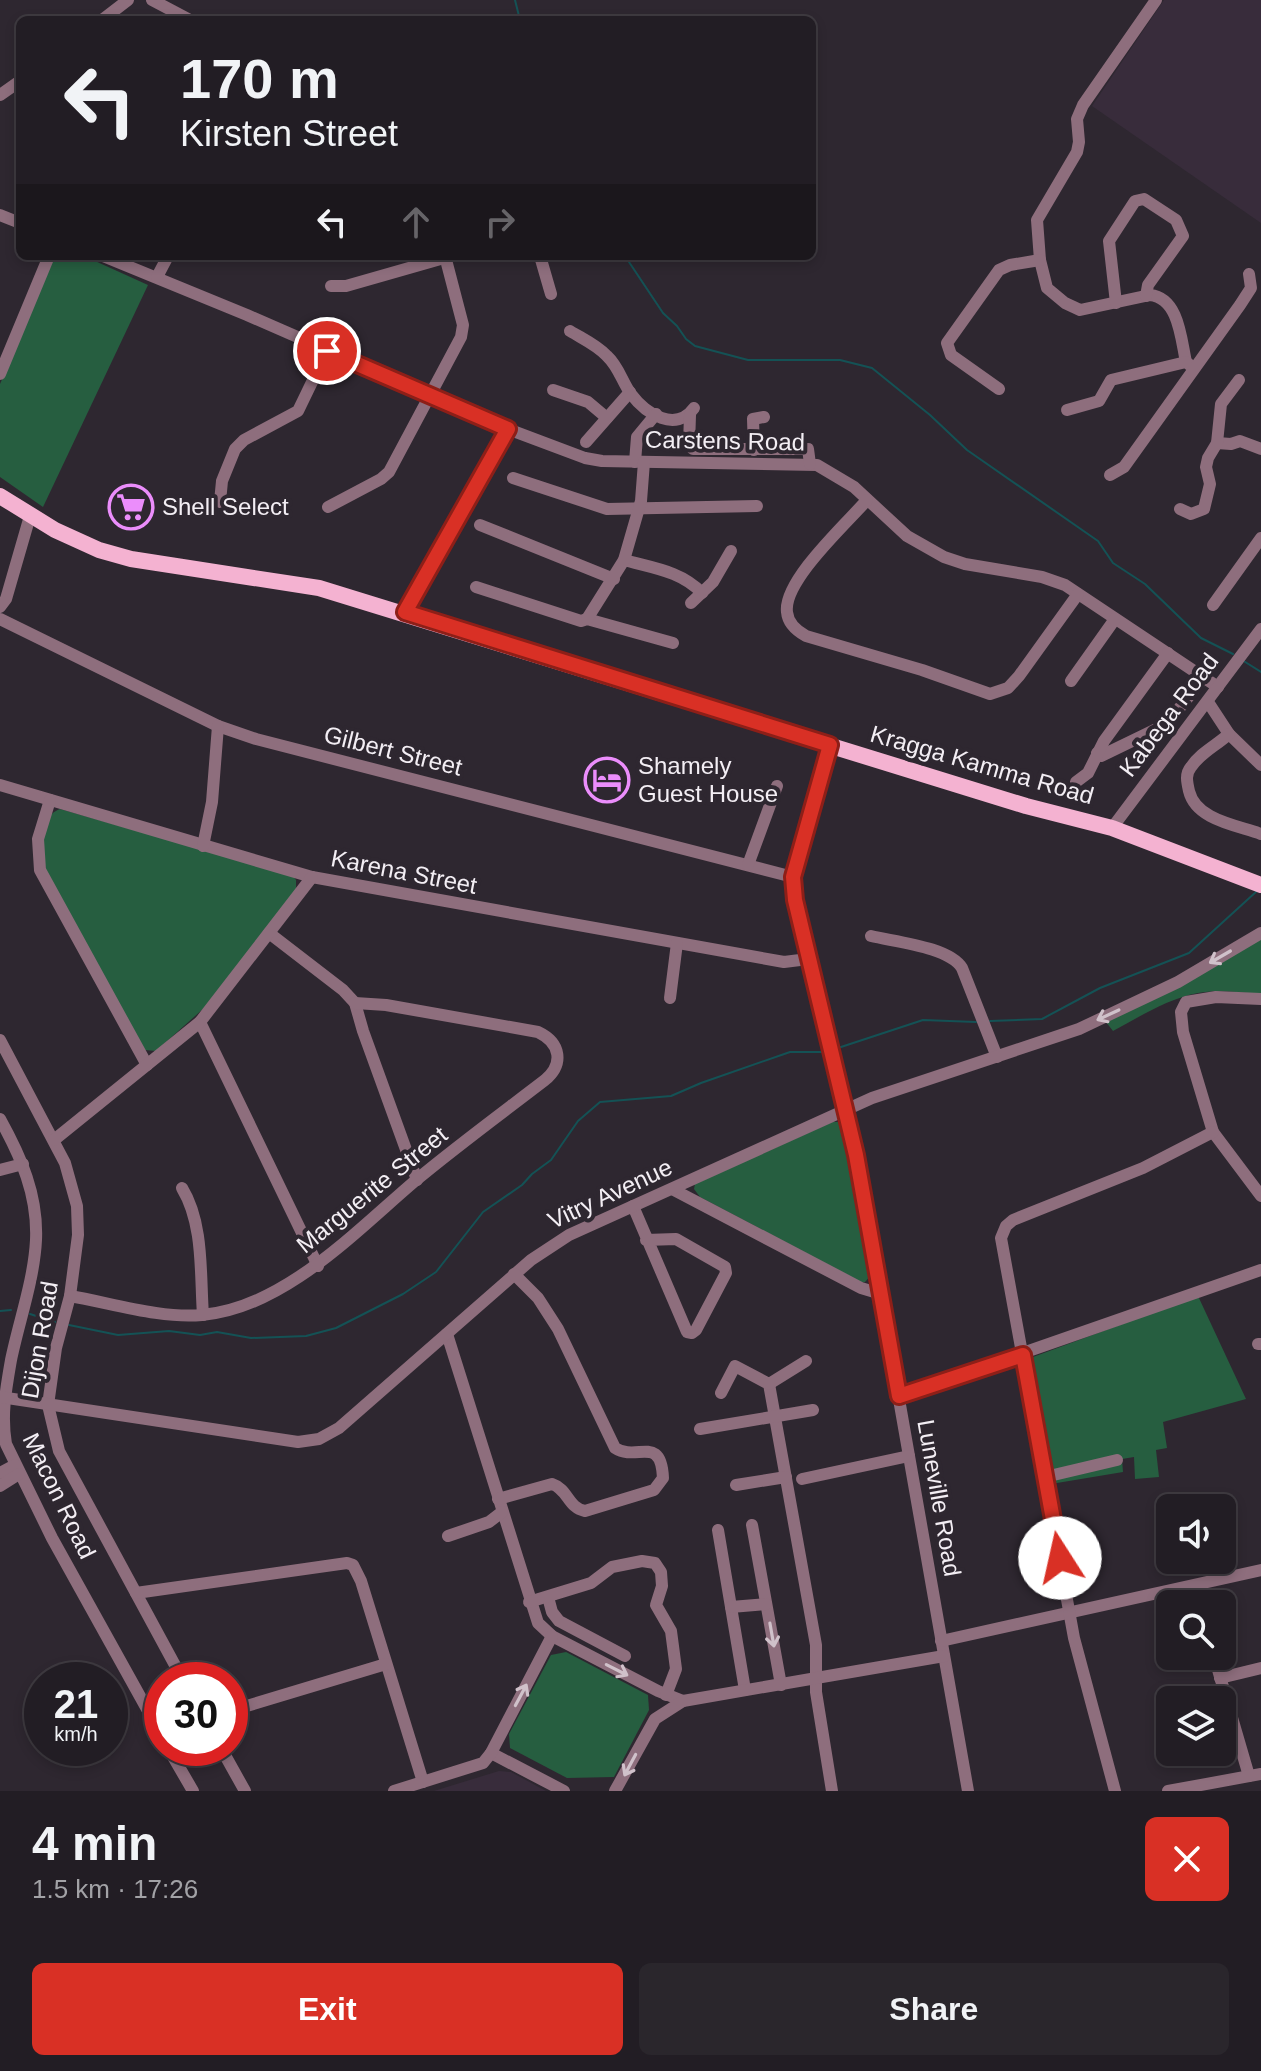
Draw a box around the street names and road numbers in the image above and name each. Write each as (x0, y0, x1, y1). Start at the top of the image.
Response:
street label: Carstens Road (645, 426, 805, 455)
street label: Kabega Road (1114, 648, 1224, 781)
street label: Gilbert Street (321, 720, 465, 781)
street label: Kragga Kamma Road (867, 720, 1097, 809)
street label: Karena Street (329, 844, 480, 899)
street label: Marguerite Street (291, 1121, 452, 1258)
street label: Vitry Avenue (543, 1153, 676, 1234)
street label: Dijon Road (16, 1279, 63, 1401)
street label: Luneville Road (912, 1417, 967, 1578)
street label: Macon Road (17, 1429, 101, 1563)

